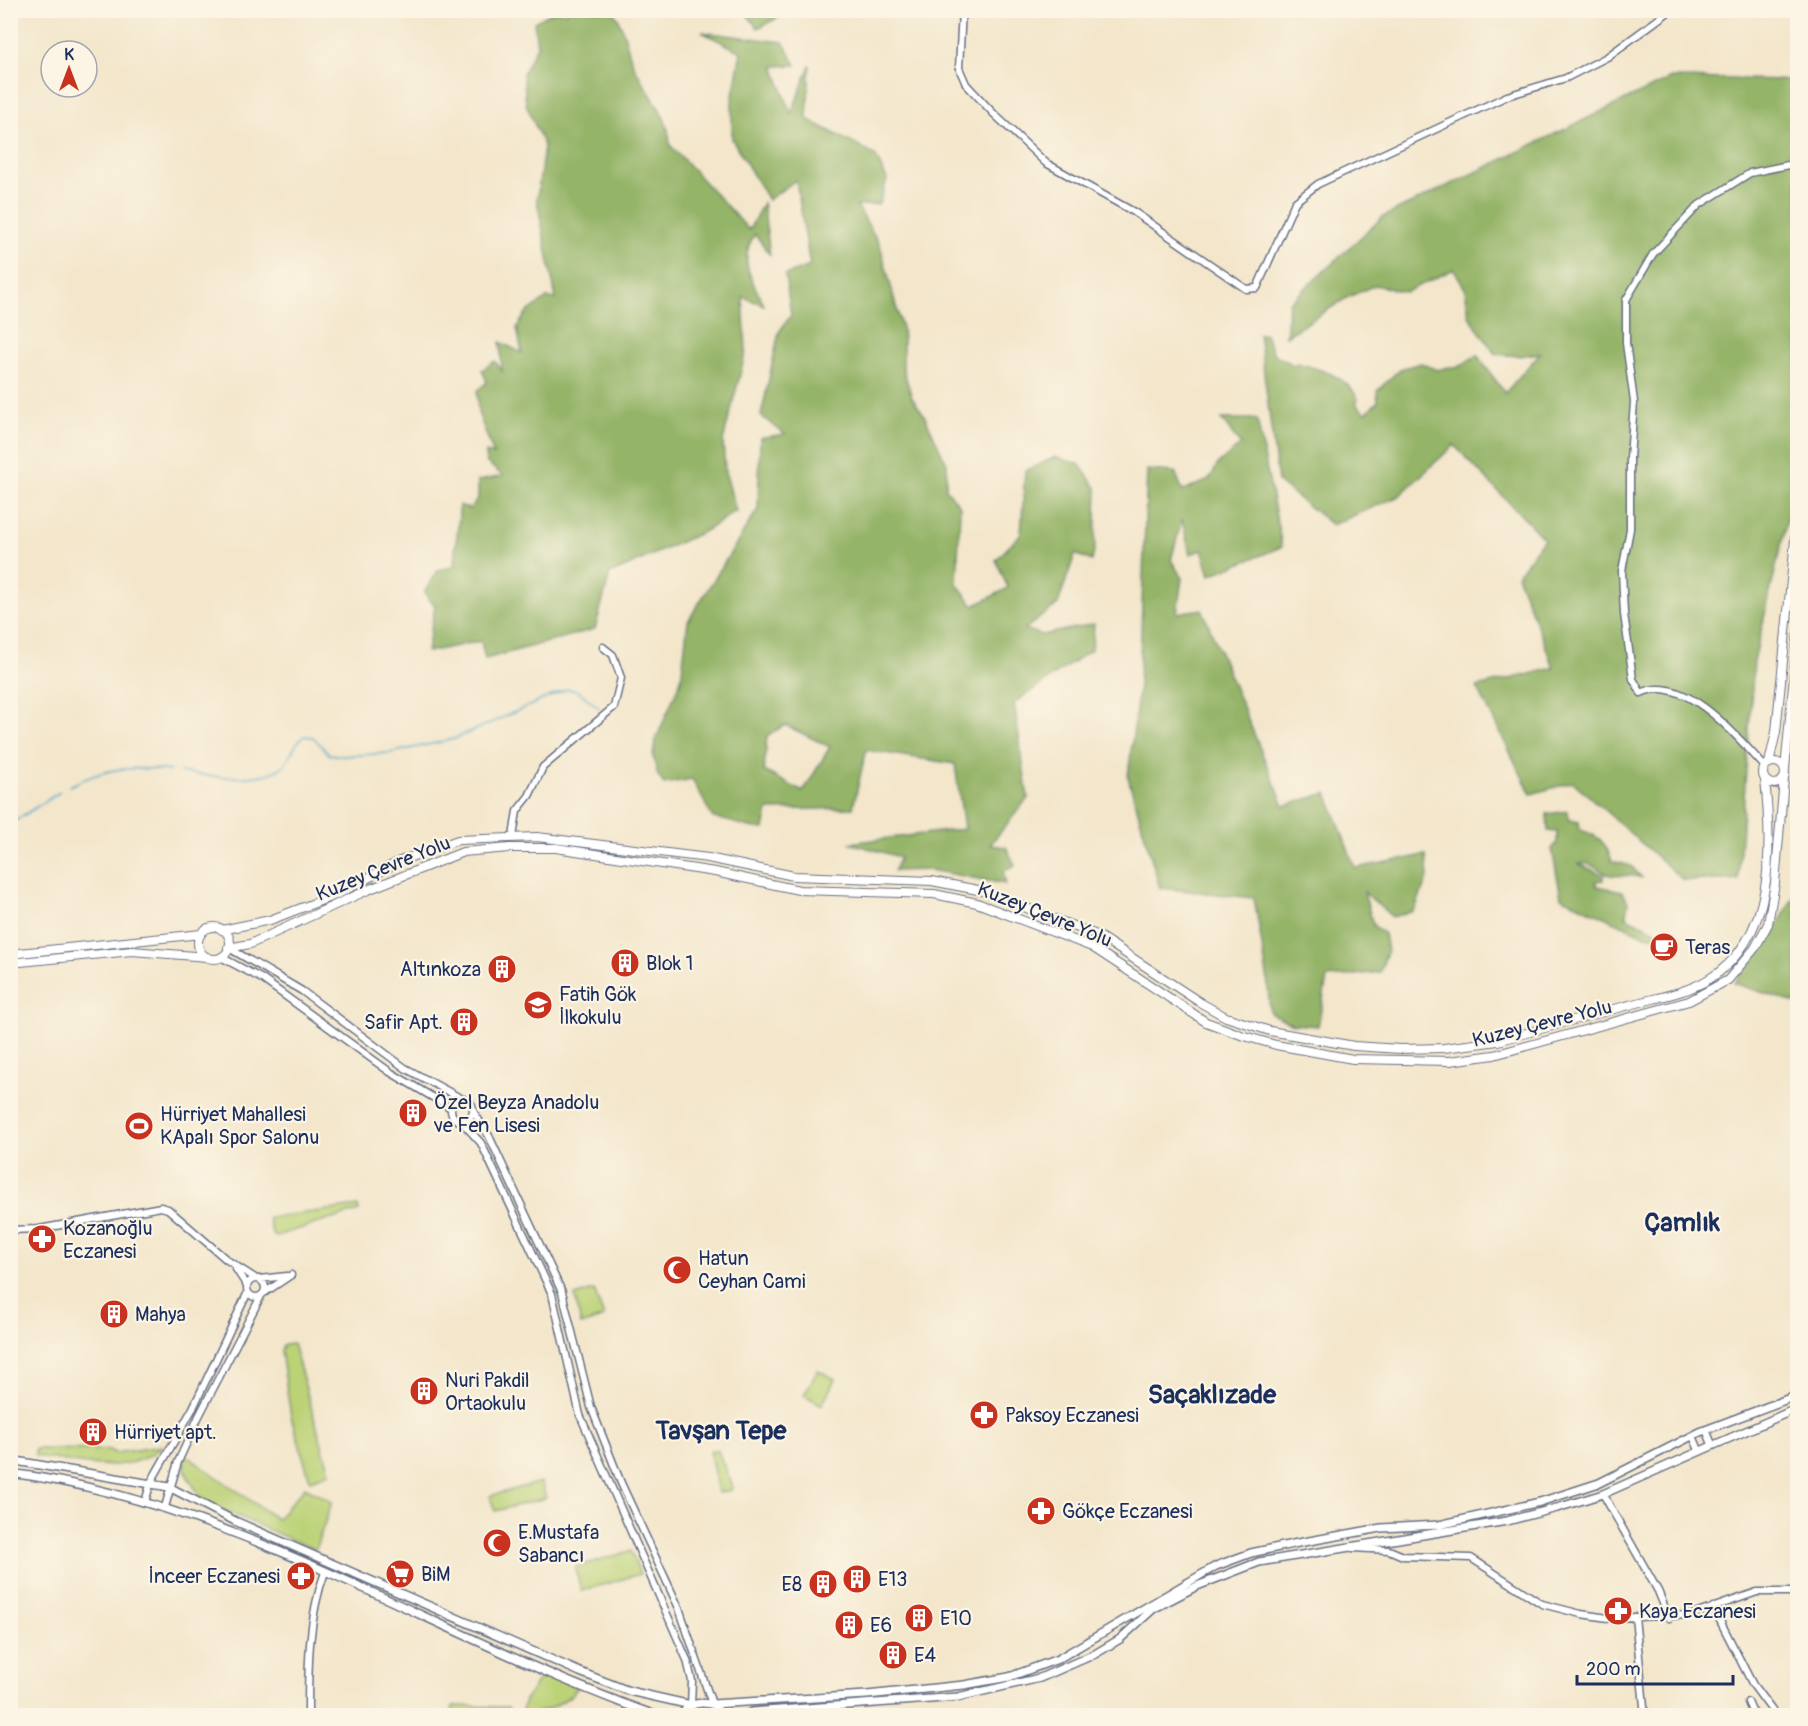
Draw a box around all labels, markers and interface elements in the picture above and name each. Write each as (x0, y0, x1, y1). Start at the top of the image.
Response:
north arrow (39, 39, 99, 99)
text: K (64, 45, 74, 65)
street label: Kuzey Çevre Yolu (312, 830, 454, 907)
street label: Kuzey Çevre Yolu (974, 876, 1116, 953)
cafe icon: Teras (1648, 931, 1680, 963)
place label: Teras (1685, 935, 1730, 960)
building icon: Blok 1 (609, 947, 641, 979)
place label: Blok 1 (646, 951, 693, 976)
building icon: Altınkoza (486, 953, 518, 985)
place label: Altınkoza (400, 957, 481, 982)
place label: Fatih Gök İlkokulu (559, 982, 637, 1030)
school or university icon: Fatih Gök İlkokulu (522, 989, 554, 1021)
street label: Kuzey Çevre Yolu (1470, 994, 1615, 1053)
building icon: Safir Apt. (448, 1006, 480, 1038)
place label: Safir Apt. (364, 1010, 443, 1035)
place label: Özel Beyza Anadolu ve Fen Lisesi (433, 1090, 599, 1138)
building icon: Özel Beyza Anadolu ve Fen Lisesi (397, 1097, 429, 1129)
place label: Hürriyet Mahallesi KApalı Spor Salonu (160, 1102, 319, 1150)
sports icon: Hürriyet Mahallesi KApalı Spor Salonu (123, 1110, 155, 1142)
district label: Çamlık (1644, 1207, 1721, 1239)
place label: Kozanoğlu Eczanesi (63, 1216, 153, 1264)
pharmacy icon: Kozanoğlu Eczanesi (26, 1223, 58, 1255)
place label: Hatun Ceyhan Cami (698, 1246, 805, 1294)
mosque icon: Hatun Ceyhan Cami (661, 1254, 693, 1286)
building icon: Mahya (98, 1298, 130, 1330)
place label: Mahya (135, 1302, 186, 1327)
place label: Nuri Pakdil Ortaokulu (445, 1368, 530, 1416)
building icon: Nuri Pakdil Ortaokulu (408, 1375, 440, 1407)
district label: Saçaklızade (1148, 1379, 1277, 1411)
pharmacy icon: Paksoy Eczanesi (968, 1399, 1000, 1431)
place label: Paksoy Eczanesi (1005, 1403, 1139, 1428)
district label: Tavşan Tepe (655, 1415, 788, 1447)
building icon: Hürriyet apt. (77, 1416, 109, 1448)
place label: Hürriyet apt. (114, 1420, 217, 1445)
pharmacy icon: Gökçe Eczanesi (1025, 1495, 1057, 1527)
place label: Gökçe Eczanesi (1062, 1499, 1192, 1524)
place label: E.Mustafa Sabancı (518, 1520, 599, 1568)
mosque icon: E.Mustafa Sabancı (481, 1527, 513, 1559)
supermarket icon: BiM (384, 1558, 416, 1590)
pharmacy icon: İnceer Eczanesi (285, 1560, 317, 1592)
place label: BiM (421, 1562, 450, 1587)
building icon: E13 (841, 1563, 873, 1595)
place label: İnceer Eczanesi (148, 1564, 280, 1589)
place label: E13 (878, 1567, 907, 1592)
building icon: E8 (807, 1568, 839, 1600)
place label: E8 (782, 1572, 802, 1597)
pharmacy icon: Kaya Eczanesi (1602, 1595, 1634, 1627)
place label: Kaya Eczanesi (1639, 1599, 1756, 1624)
building icon: E10 (903, 1602, 935, 1634)
place label: E10 (940, 1606, 972, 1631)
building icon: E6 (833, 1609, 865, 1641)
place label: E6 (870, 1613, 892, 1638)
building icon: E4 (877, 1639, 909, 1671)
place label: E4 (914, 1643, 936, 1668)
scale bar (1577, 1648, 1733, 1686)
text: 200 m (1586, 1658, 1641, 1681)

